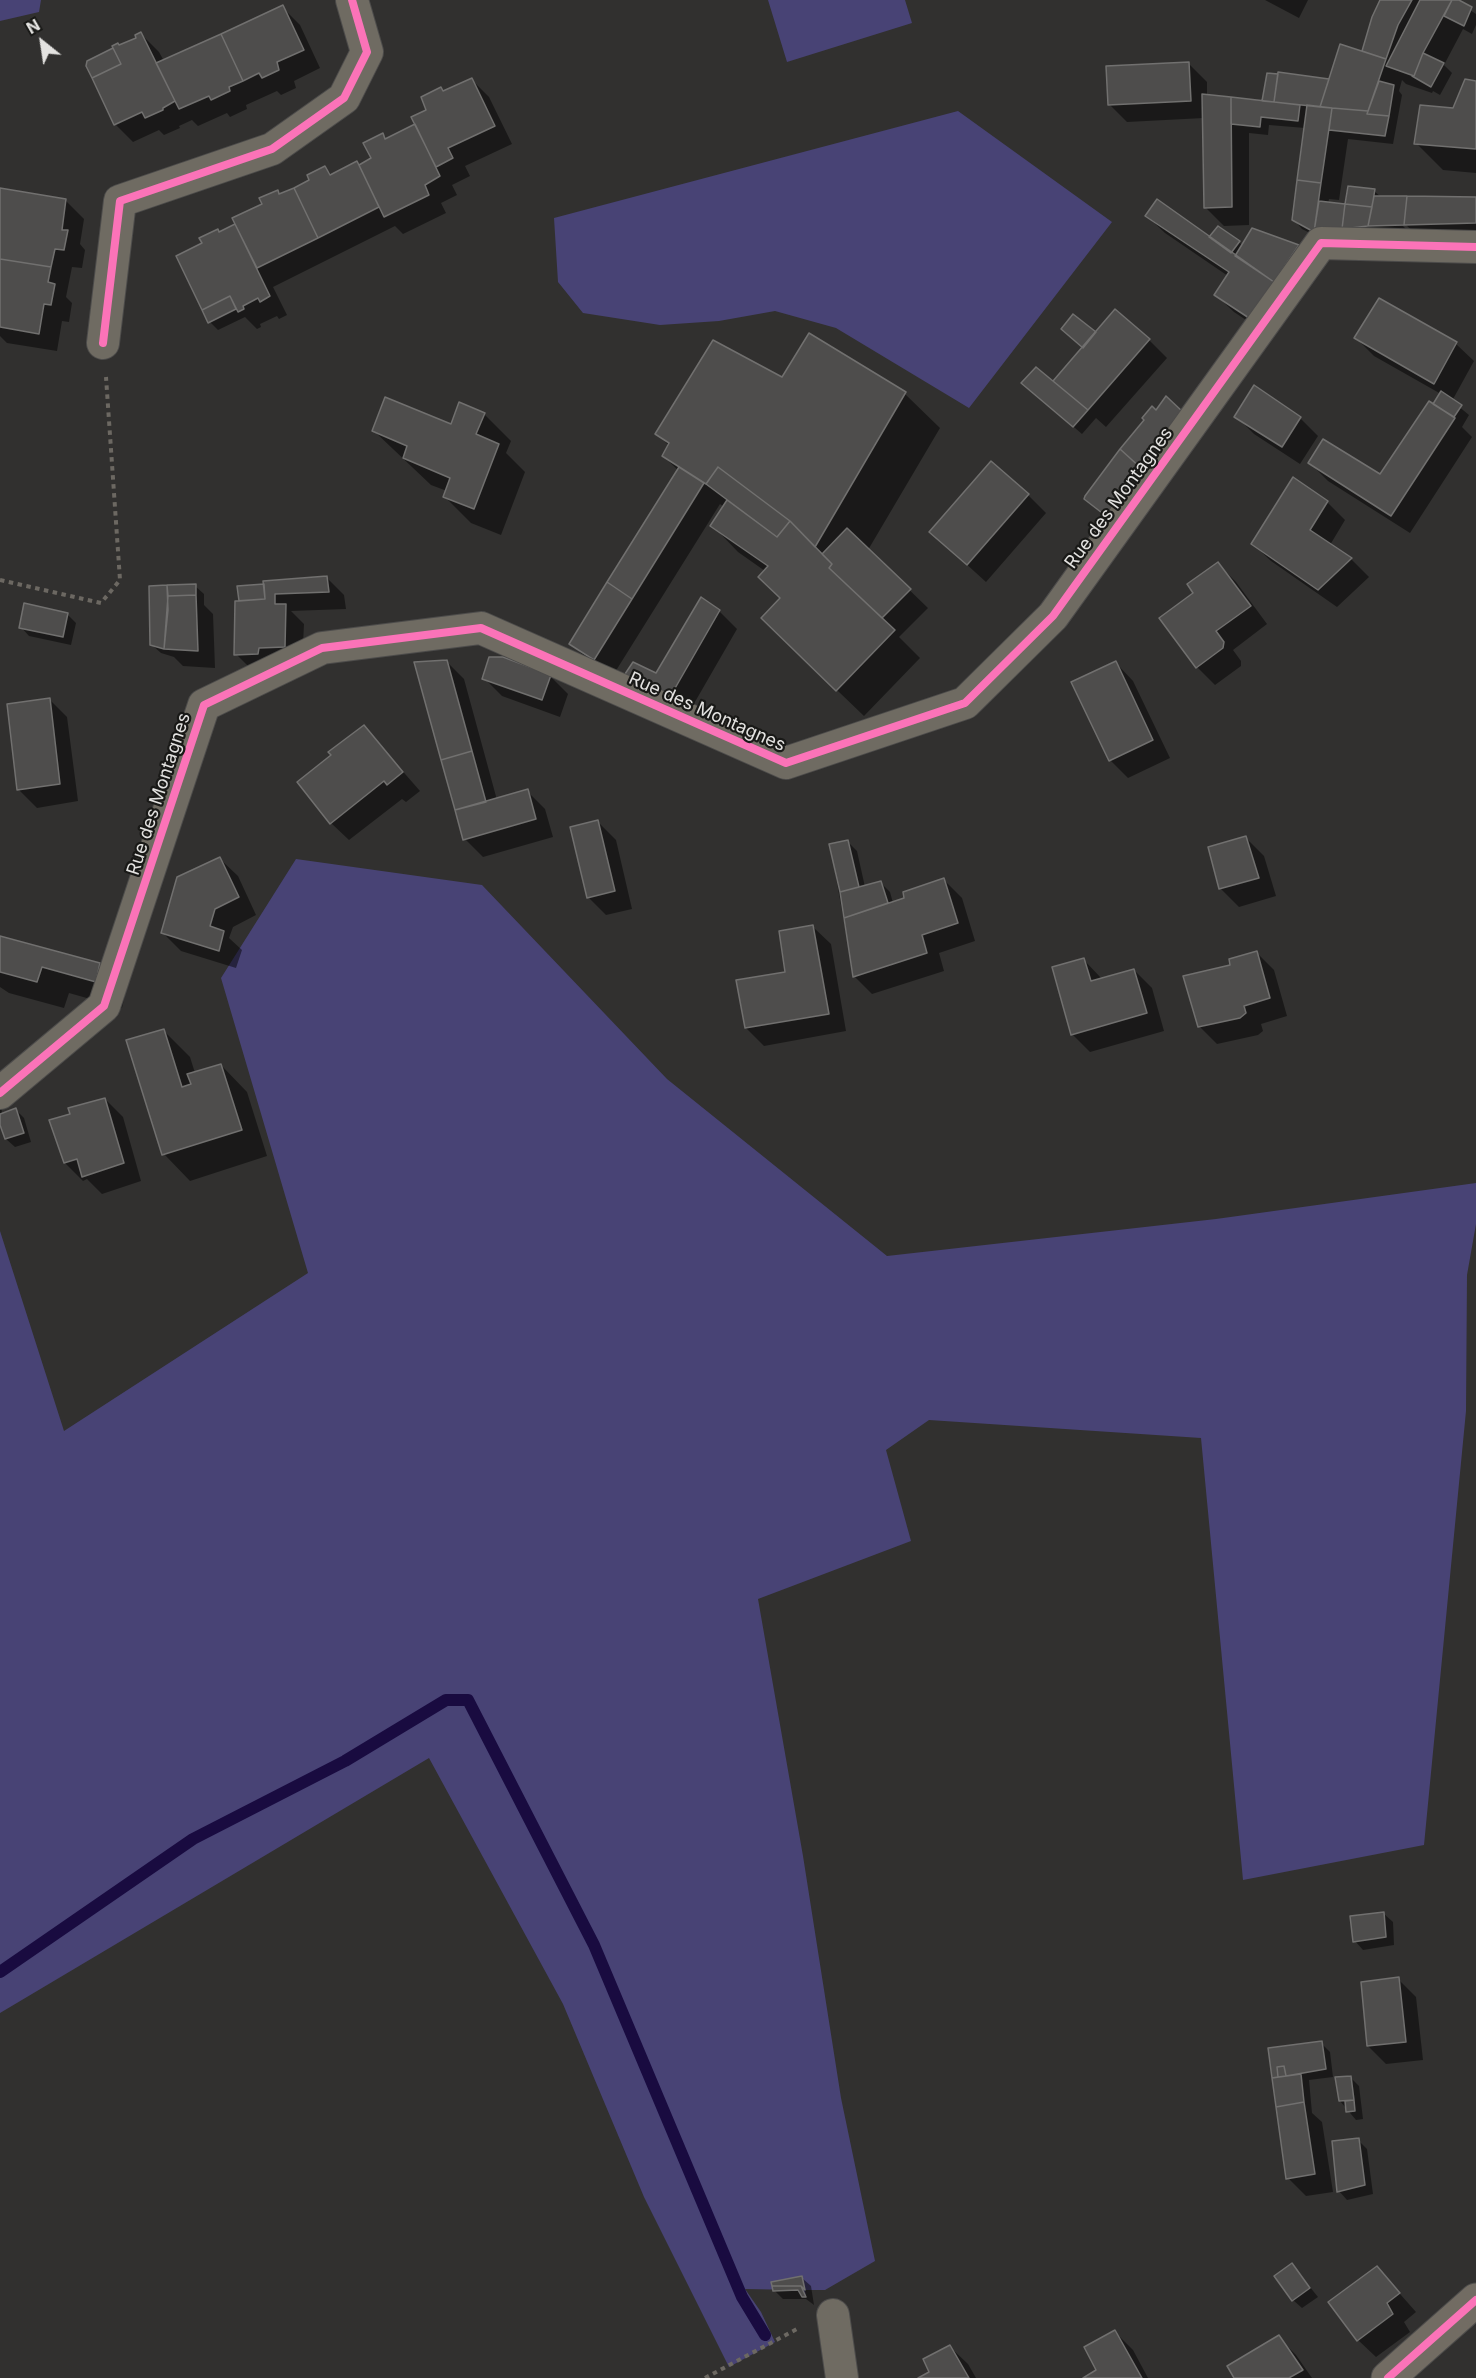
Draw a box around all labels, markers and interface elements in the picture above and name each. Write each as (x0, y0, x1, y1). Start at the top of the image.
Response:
north arrow (12, 12, 72, 72)
text: N (23, 15, 43, 38)
street label: Rue des Montagnes (1061, 423, 1177, 573)
street label: Rue des Montagnes (625, 668, 789, 756)
street label: Rue des Montagnes (123, 710, 195, 878)

